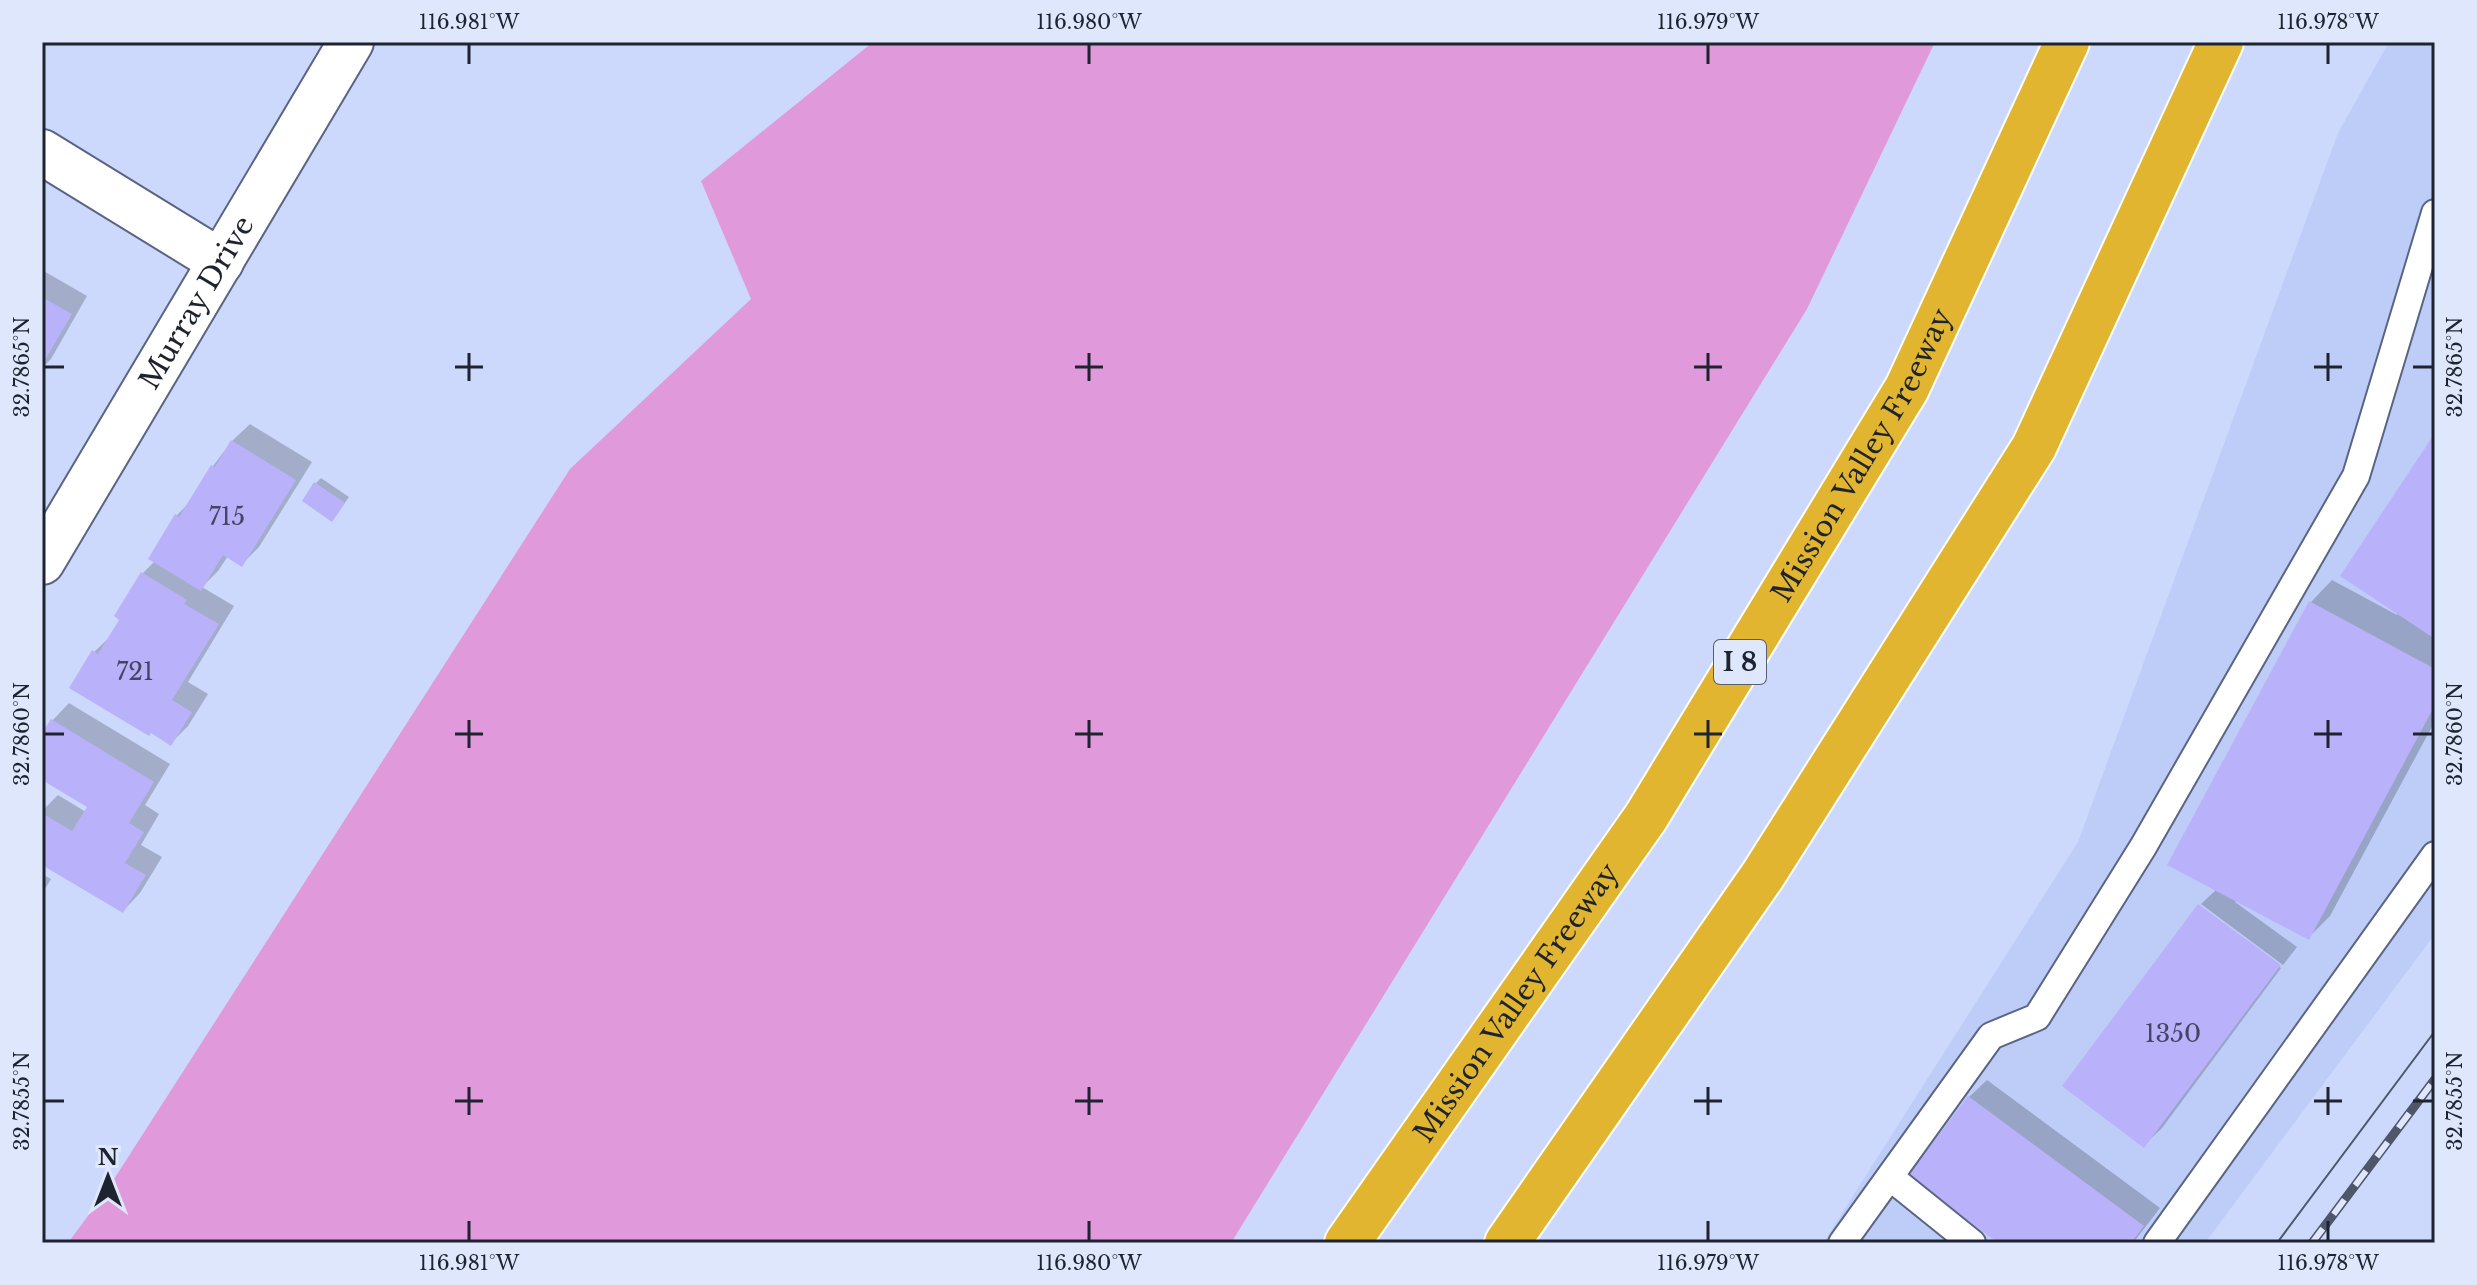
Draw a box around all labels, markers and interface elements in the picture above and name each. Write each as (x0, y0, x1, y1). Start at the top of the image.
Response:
text: 116.981°W (419, 10, 520, 34)
text: 116.980°W (1036, 10, 1142, 34)
text: 116.979°W (1657, 10, 1760, 34)
text: 116.978°W (2277, 10, 2379, 34)
street label: Murray Drive (131, 209, 261, 395)
street label: Mission Valley Freeway (1764, 303, 1959, 608)
text: 32.7865°N (10, 316, 34, 418)
text: 32.7865°N (2443, 316, 2467, 418)
house number: 715 (209, 502, 245, 531)
road number: I 8 (1714, 640, 1766, 684)
house number: 721 (116, 657, 154, 686)
text: 32.7860°N (10, 682, 34, 786)
text: 32.7860°N (2443, 682, 2467, 786)
street label: Mission Valley Freeway (1406, 856, 1626, 1149)
house number: 1350 (2145, 1019, 2201, 1048)
text: 32.7855°N (10, 1051, 34, 1151)
text: 32.7855°N (2443, 1051, 2467, 1151)
north arrow (68, 1137, 148, 1217)
text: N (98, 1144, 119, 1171)
text: 116.981°W (419, 1251, 520, 1275)
text: 116.980°W (1036, 1251, 1142, 1275)
text: 116.979°W (1657, 1251, 1760, 1275)
text: 116.978°W (2277, 1251, 2379, 1275)

